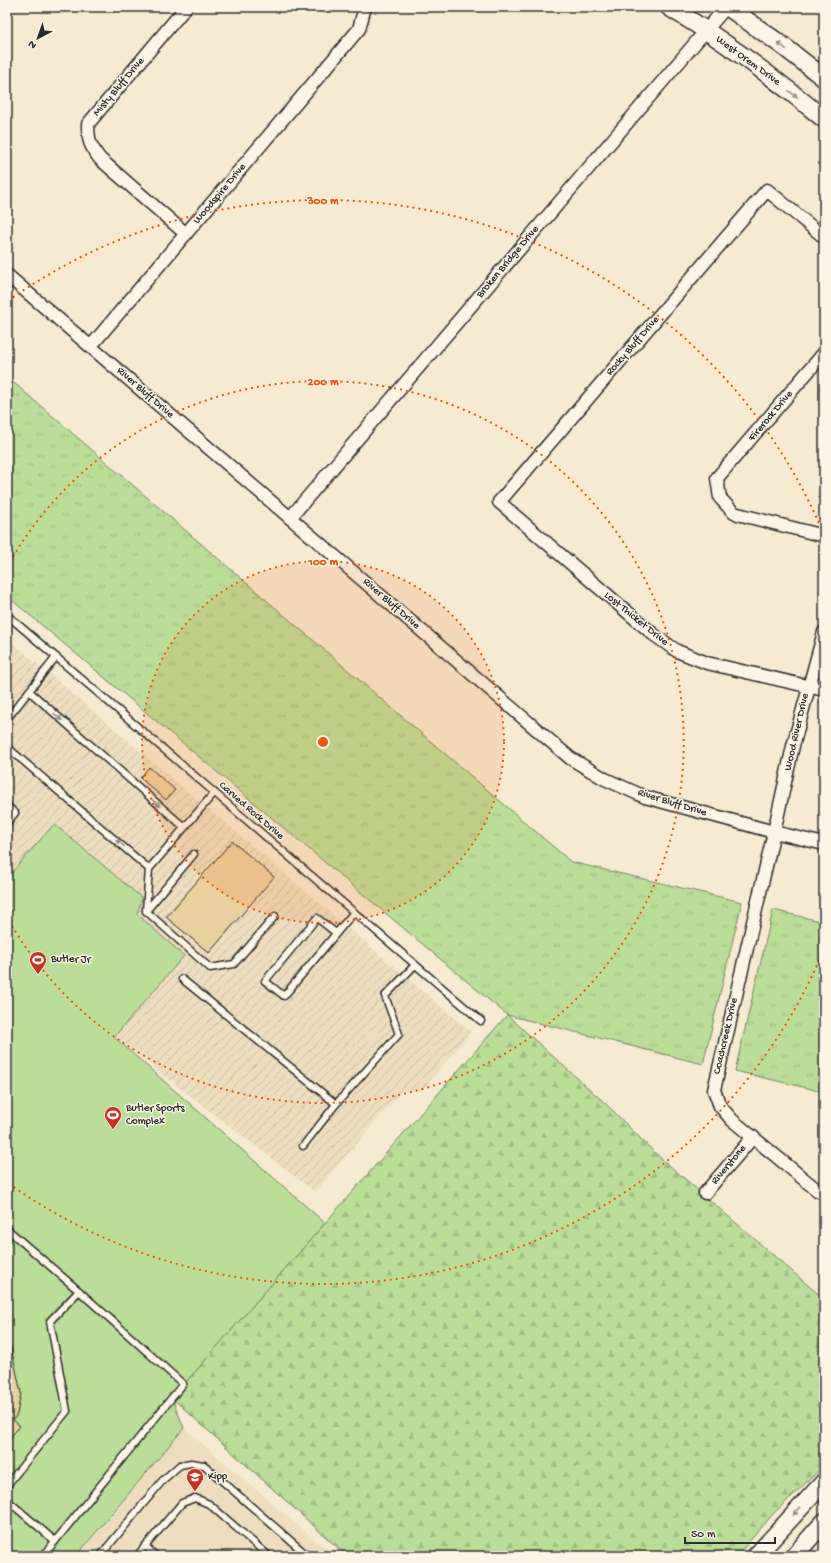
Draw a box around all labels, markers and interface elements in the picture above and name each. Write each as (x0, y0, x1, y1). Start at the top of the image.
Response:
north arrow (18, 18, 58, 58)
street label: West Orem Drive (713, 34, 783, 89)
text: N (26, 37, 39, 51)
one-way arrow (777, 41, 788, 50)
street label: Misty Bluff Drive (90, 54, 147, 119)
one-way arrow (787, 89, 798, 98)
street label: Woodspire Drive (191, 161, 249, 227)
text: 300 m (306, 195, 339, 209)
street label: Broken Bridge Drive (474, 223, 542, 301)
street label: Rocky Bluff Drive (603, 313, 662, 378)
street label: River Bluff Drive (114, 364, 177, 421)
text: 200 m (308, 376, 339, 390)
street label: Firerock Drive (746, 388, 796, 445)
text: 100 m (307, 556, 338, 570)
street label: River Bluff Drive (360, 575, 423, 632)
street label: Lost Thicket Drive (602, 590, 671, 649)
street label: Wood River Drive (782, 692, 812, 772)
one-way arrow (53, 713, 63, 722)
centre of rings (316, 735, 330, 749)
street label: Carved Rock Drive (216, 779, 286, 843)
street label: River Bluff Drive (636, 786, 709, 819)
one-way arrow (151, 798, 161, 807)
one-way arrow (114, 839, 125, 848)
sports icon: Butler Jr (28, 950, 48, 975)
place label: Butler Jr (50, 954, 92, 966)
street label: Coachcreek Drive (711, 996, 741, 1075)
place label: Butler Sports Complex (125, 1103, 185, 1128)
sports icon: Butler Sports Complex (103, 1105, 123, 1130)
street label: Riverstone (709, 1143, 749, 1187)
school or university icon: Kipp (185, 1467, 205, 1492)
place label: Kipp (208, 1471, 228, 1483)
one-way arrow (793, 1505, 802, 1516)
scale bar (685, 1519, 775, 1545)
text: 50 m (691, 1528, 716, 1542)

